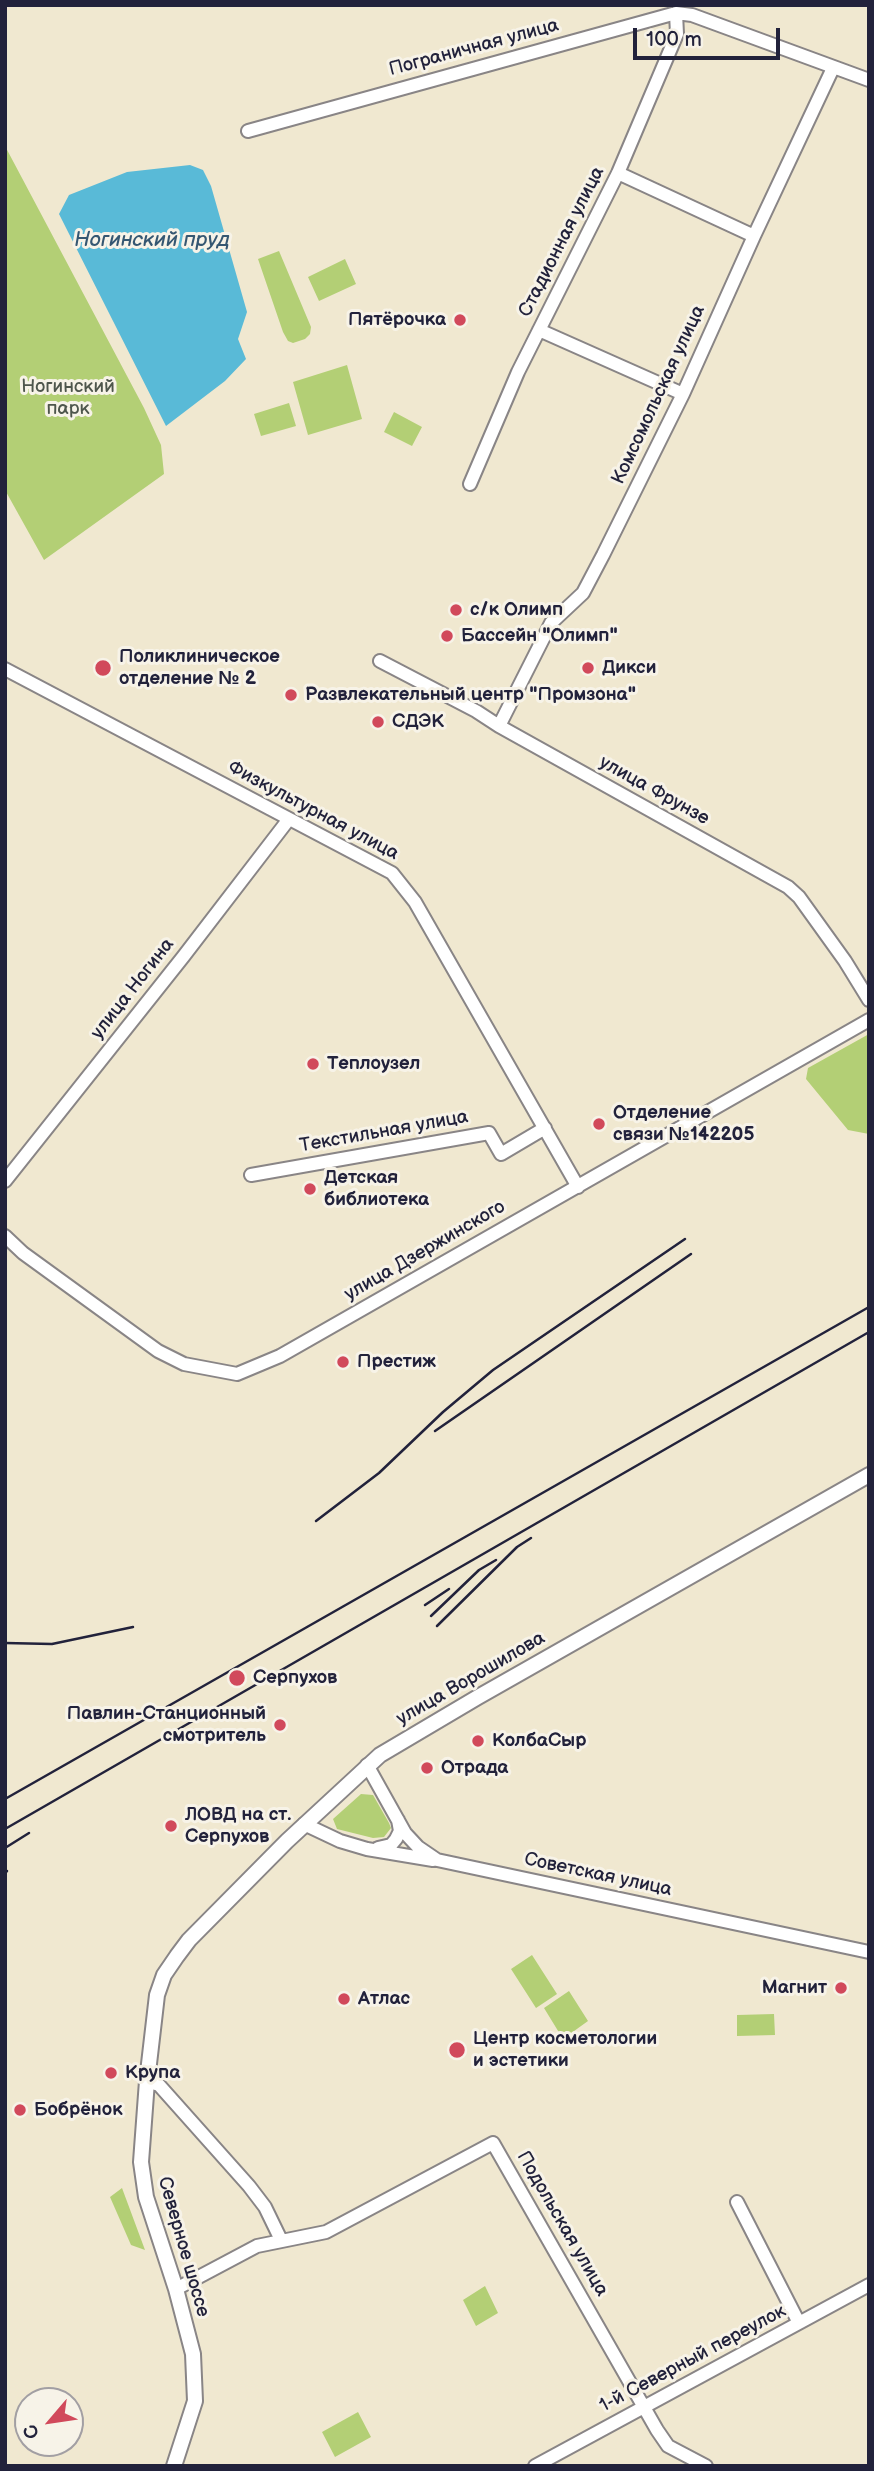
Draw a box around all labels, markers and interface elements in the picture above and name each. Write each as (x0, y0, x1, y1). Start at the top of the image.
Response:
street label: Пограничная улица (387, 14, 561, 82)
scale bar (636, 14, 783, 58)
text: 100 m (646, 27, 702, 52)
street label: Стадионная улица (514, 163, 610, 321)
water label: Ногинский пруд (74, 228, 230, 254)
street label: Комсомольская улица (607, 302, 711, 488)
place label: Пятёрочка (348, 309, 446, 331)
marker: Пятёрочка (452, 312, 468, 328)
park label: Ногинский парк (21, 376, 115, 420)
place label: с/к Олимп (470, 599, 563, 621)
marker: с/к Олимп (448, 602, 464, 618)
place label: Бассейн "Олимп" (461, 625, 618, 647)
marker: Бассейн "Олимп" (439, 628, 455, 644)
place label: Поликлиническое отделение № 2 (119, 646, 280, 690)
place label: Дикси (602, 657, 656, 679)
marker: Поликлиническое отделение № 2 (93, 658, 113, 678)
marker: Дикси (580, 660, 596, 676)
place label: Развлекательный центр "Промзона" (305, 684, 636, 706)
marker: Развлекательный центр "Промзона" (283, 687, 299, 703)
place label: СДЭК (392, 711, 444, 733)
marker: СДЭК (370, 714, 386, 730)
street label: улица Фрунзе (595, 751, 713, 831)
street label: Физкультурная улица (224, 756, 402, 866)
street label: улица Ногина (87, 934, 179, 1044)
place label: Теплоузел (327, 1053, 420, 1075)
marker: Теплоузел (305, 1056, 321, 1072)
place label: Отделение связи №142205 (613, 1102, 754, 1146)
street label: Текстильная улица (298, 1106, 470, 1158)
marker: Отделение связи №142205 (591, 1116, 607, 1132)
place label: Детская библиотека (324, 1167, 429, 1211)
marker: Детская библиотека (302, 1181, 318, 1197)
street label: улица Дзержинского (341, 1196, 509, 1306)
place label: Престиж (357, 1351, 436, 1373)
marker: Престиж (335, 1354, 351, 1370)
street label: улица Ворошилова (393, 1627, 549, 1731)
place label: Серпухов (253, 1667, 337, 1689)
marker: Серпухов (227, 1668, 247, 1688)
place label: Павлин-Станционный смотритель (67, 1703, 266, 1747)
marker: Павлин-Станционный смотритель (272, 1717, 288, 1733)
place label: КолбаСыр (492, 1730, 586, 1752)
marker: КолбаСыр (470, 1733, 486, 1749)
place label: Отрада (441, 1757, 508, 1779)
marker: Отрада (419, 1760, 435, 1776)
place label: ЛОВД на ст. Серпухов (185, 1804, 291, 1848)
marker: ЛОВД на ст. Серпухов (163, 1818, 179, 1834)
street label: Советская улица (522, 1848, 674, 1902)
place label: Магнит (762, 1977, 827, 1999)
marker: Магнит (833, 1980, 849, 1996)
place label: Атлас (358, 1988, 410, 2010)
marker: Атлас (336, 1991, 352, 2007)
place label: Центр косметологии и эстетики (473, 2028, 657, 2072)
marker: Центр косметологии и эстетики (447, 2040, 467, 2060)
place label: Крупа (125, 2062, 180, 2084)
marker: Крупа (103, 2065, 119, 2081)
place label: Бобрёнок (34, 2099, 122, 2121)
marker: Бобрёнок (12, 2102, 28, 2118)
street label: Подольская улица (511, 2147, 613, 2301)
street label: Северное шоссе (152, 2174, 214, 2320)
street label: 1-й Северный переулок (596, 2300, 790, 2418)
north arrow (14, 2387, 84, 2457)
text: С (19, 2420, 45, 2443)

